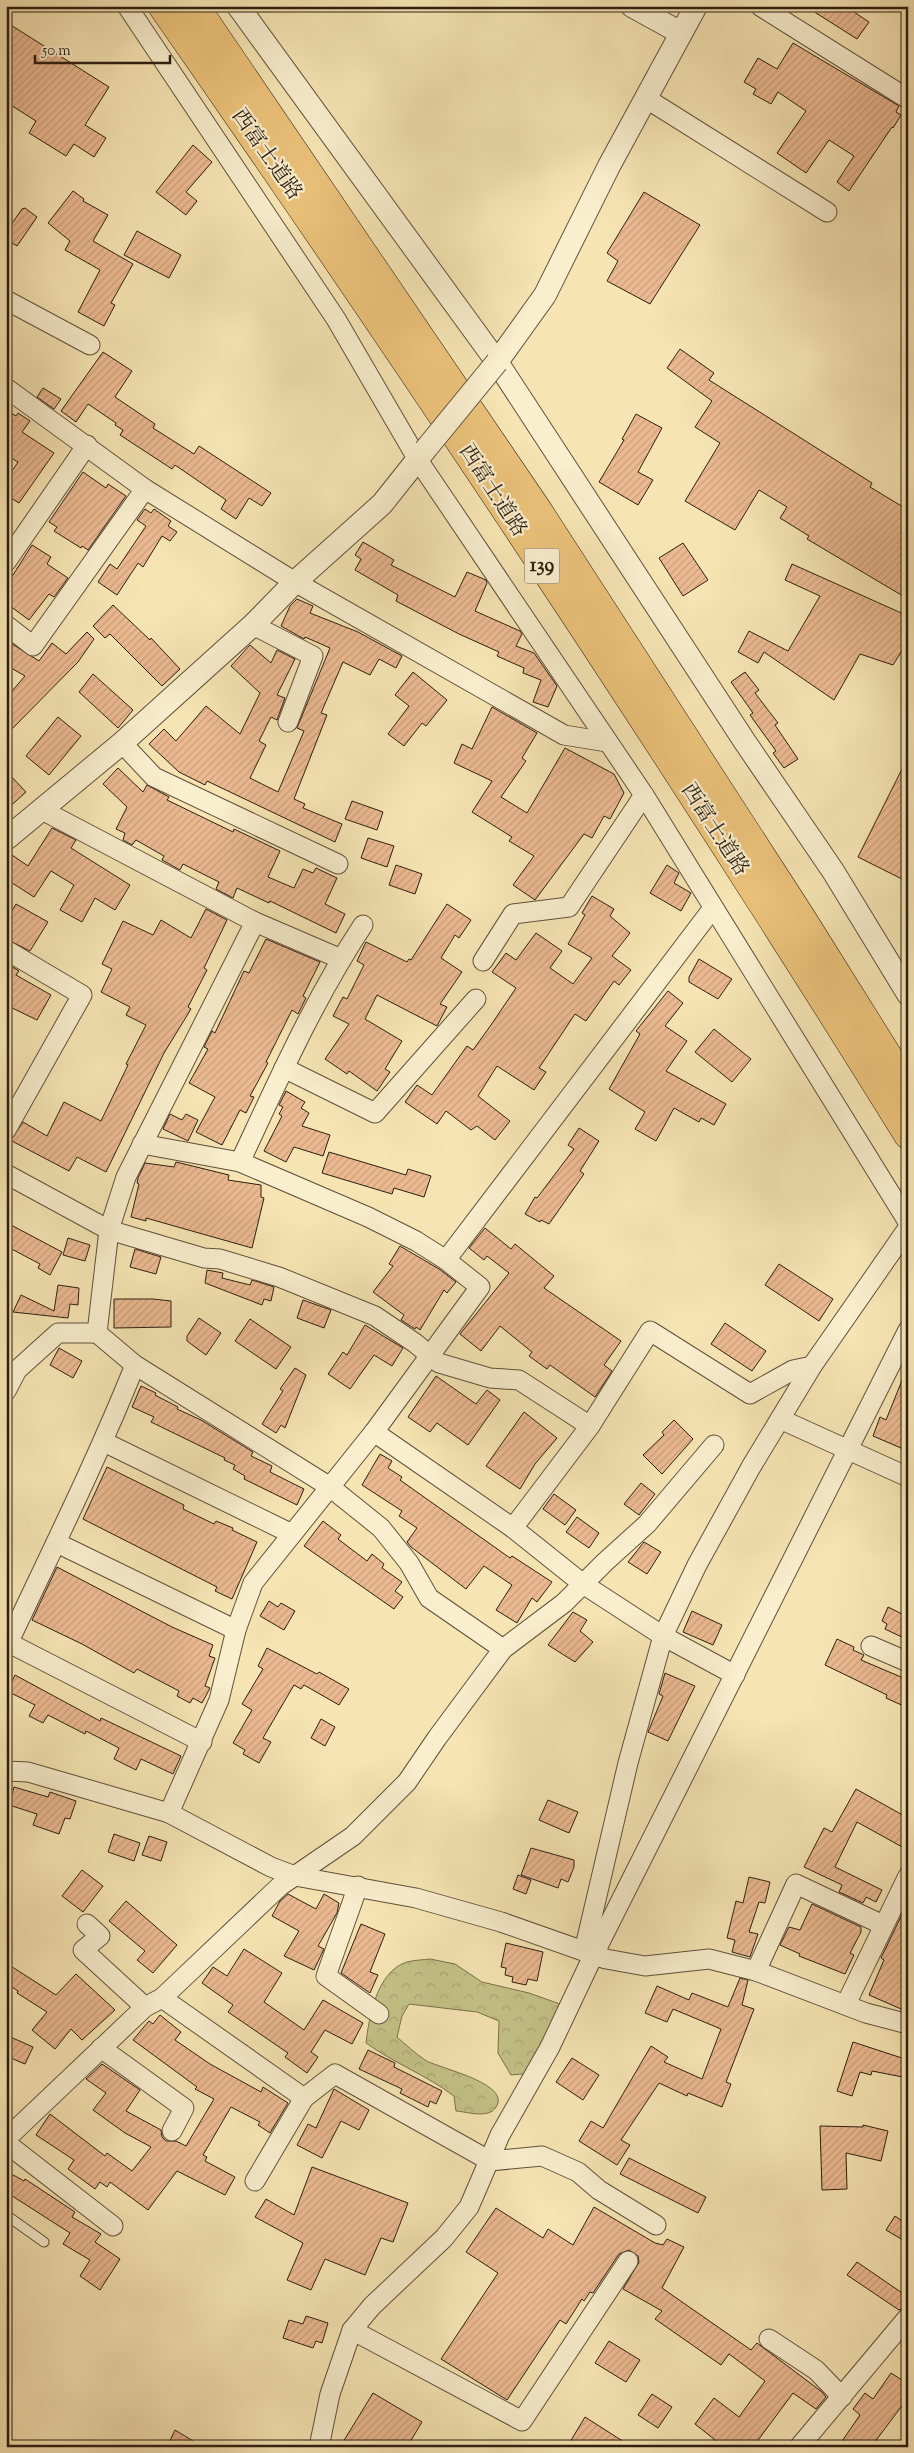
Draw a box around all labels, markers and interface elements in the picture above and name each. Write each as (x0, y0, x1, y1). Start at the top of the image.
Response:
scale bar (35, 32, 170, 64)
text: 50 m (41, 41, 71, 62)
street label: 西富士道路 (224, 103, 308, 207)
street label: 西富士道路 (451, 439, 533, 543)
road number: 139 (524, 548, 560, 584)
street label: 西富士道路 (673, 778, 755, 882)

